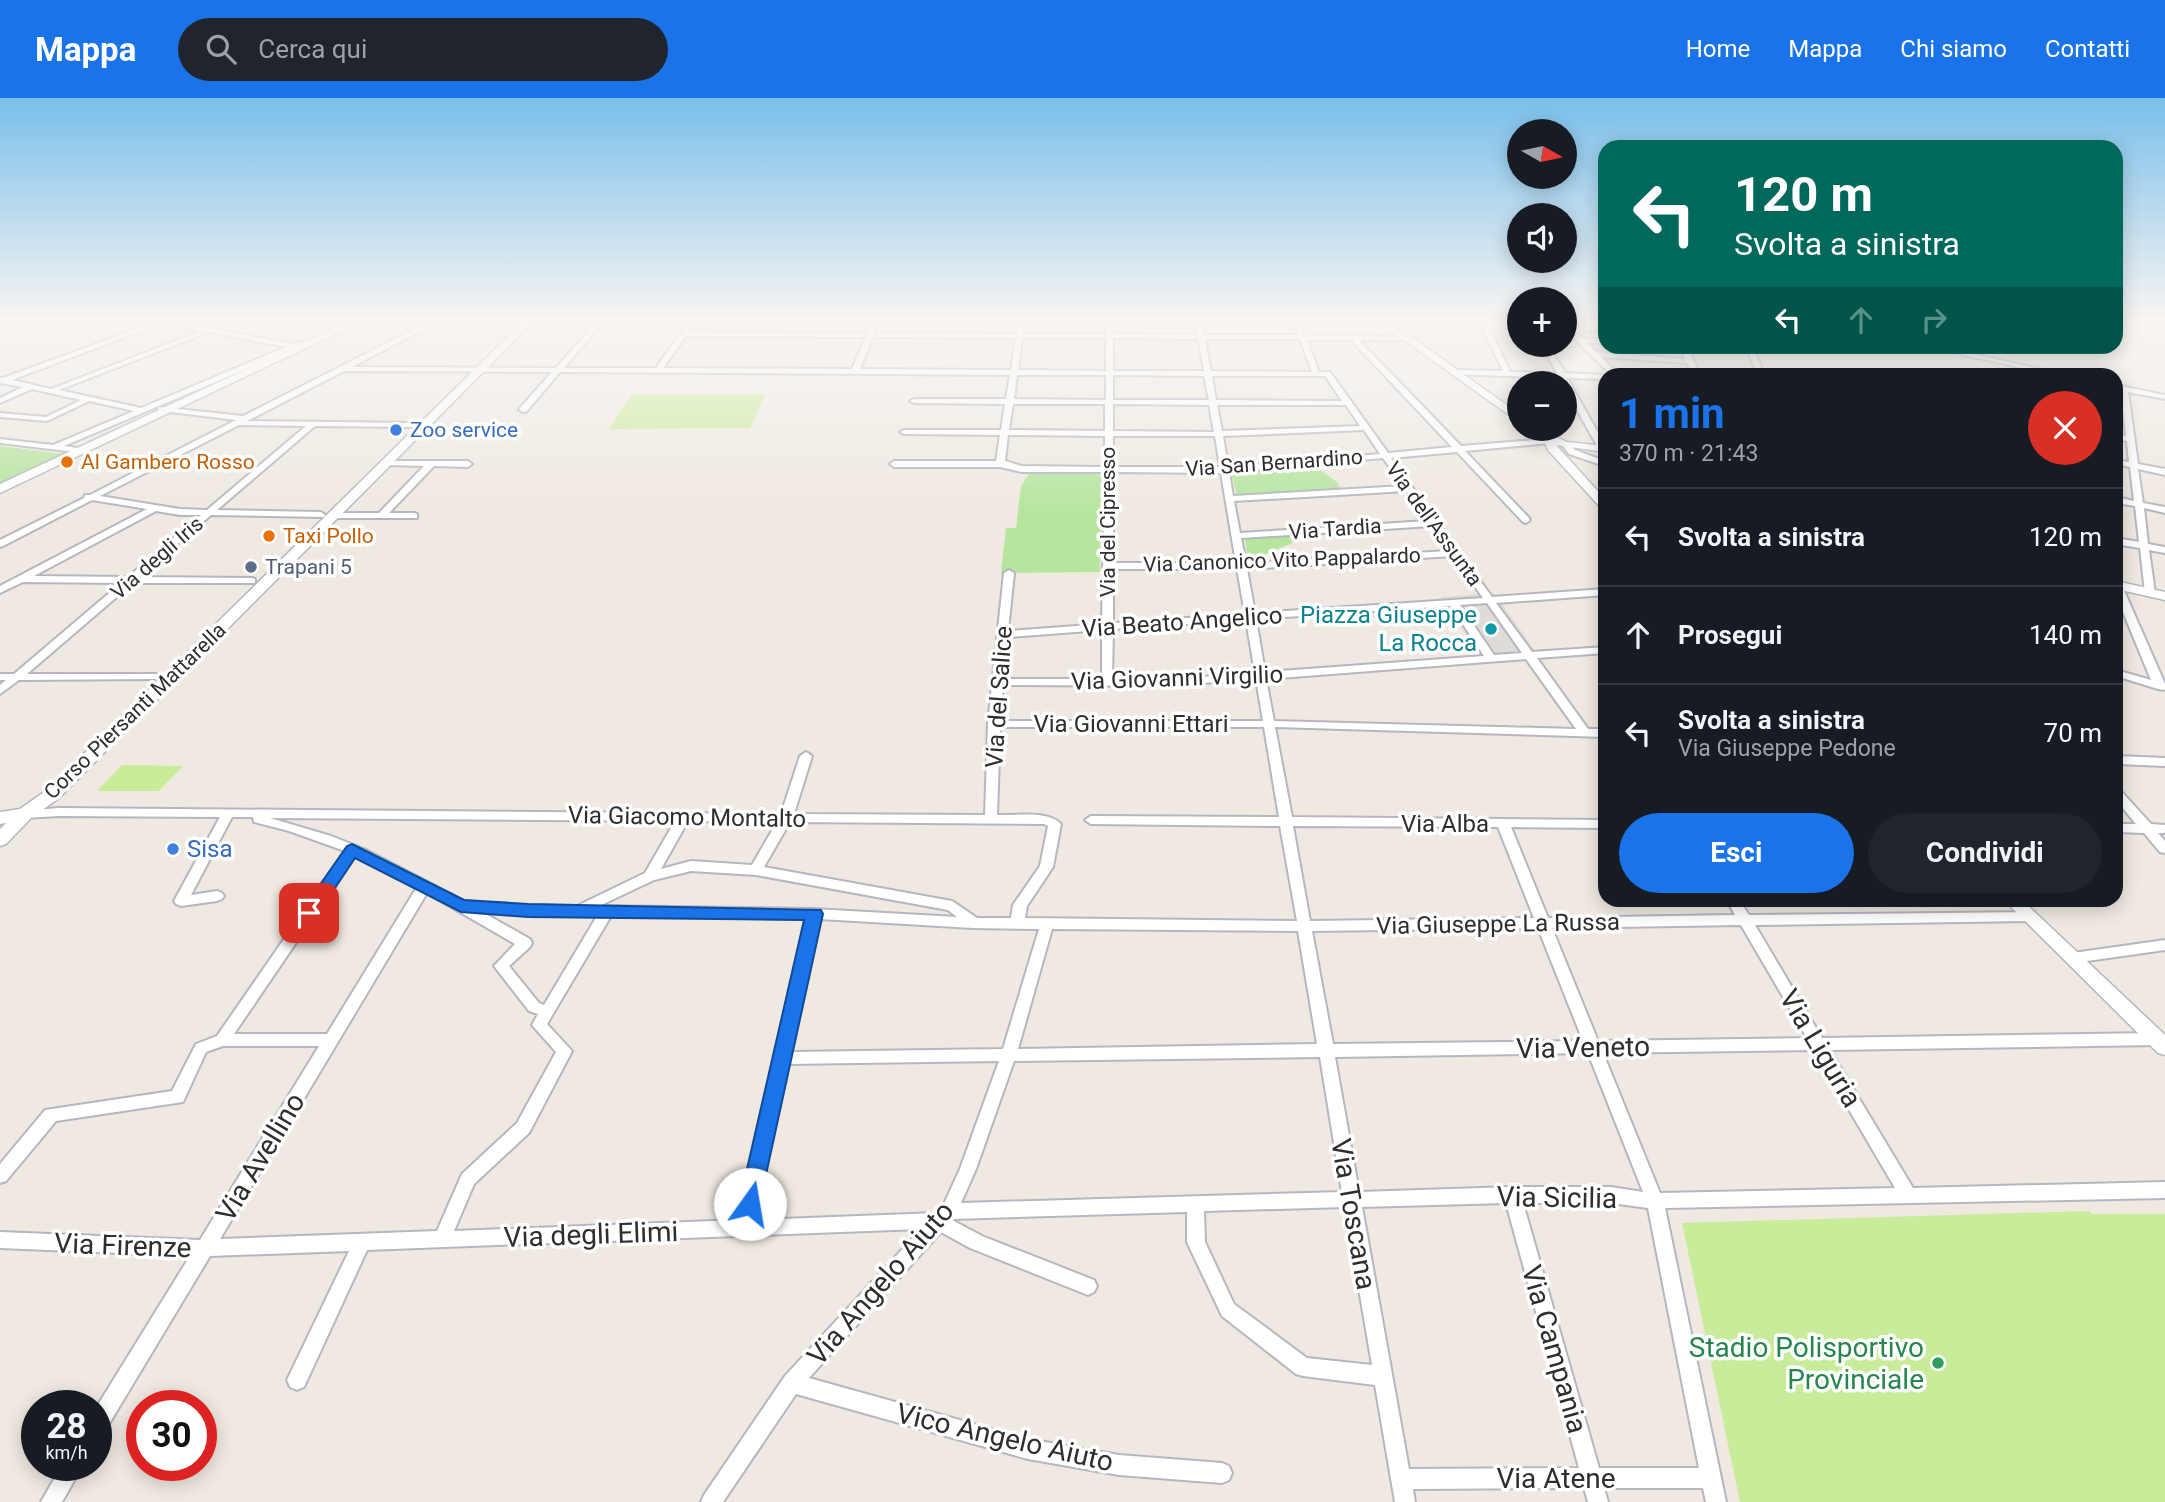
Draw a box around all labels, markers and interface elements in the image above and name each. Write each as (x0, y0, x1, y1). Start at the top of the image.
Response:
search box (178, 18, 668, 81)
text: Mappa (35, 30, 136, 69)
icon: search (202, 30, 240, 68)
text: Cerca qui (258, 34, 367, 64)
text: Home (1686, 35, 1750, 63)
text: Mappa (1788, 35, 1862, 63)
text: Chi siamo (1900, 35, 2007, 63)
text: Contatti (2045, 35, 2130, 63)
north arrow (1507, 119, 1577, 189)
map controls (1507, 119, 1577, 441)
text: 120 m (1734, 166, 1873, 223)
icon: left (1619, 168, 1710, 259)
button: sound (1507, 203, 1577, 273)
text: Svolta a sinistra (1734, 225, 1960, 263)
button: + (1507, 287, 1577, 357)
icon: left (1769, 301, 1807, 339)
icon: ahead (1842, 301, 1880, 339)
icon: right (1915, 301, 1953, 339)
button: − (1507, 371, 1577, 441)
text: 1 min (1619, 389, 1725, 438)
button: close (2028, 391, 2102, 465)
place label: Zoo service (410, 418, 518, 442)
marker: Zoo service (388, 422, 404, 438)
text: 370 m · 21:43 (1619, 440, 1758, 467)
street label: Via San Bernardino (1185, 445, 1363, 481)
street label: Via del Cipresso (1096, 447, 1120, 597)
place label: Al Gambero Rosso (81, 450, 255, 474)
marker: Al Gambero Rosso (59, 454, 75, 470)
street label: Via dell'Assunta (1381, 457, 1487, 591)
street label: Via degli Iris (106, 512, 208, 604)
street label: Via Tardia (1288, 514, 1382, 544)
icon: left (1619, 518, 1657, 556)
text: Svolta a sinistra (1678, 522, 1865, 552)
text: 120 m (2029, 522, 2102, 552)
place label: Taxi Pollo (283, 524, 374, 548)
marker: Taxi Pollo (261, 528, 277, 544)
street label: Via Canonico Vito Pappalardo (1143, 543, 1421, 577)
place label: Trapani 5 (265, 555, 352, 579)
marker: Trapani 5 (243, 559, 259, 575)
street label: Via Beato Angelico (1081, 601, 1283, 643)
place label: Piazza Giuseppe La Rocca (1300, 601, 1477, 657)
icon: ahead (1619, 616, 1657, 654)
street label: Corso Piersanti Mattarella (39, 618, 231, 804)
text: Prosegui (1678, 620, 1782, 650)
text: 140 m (2029, 620, 2102, 650)
marker: Piazza Giuseppe La Rocca (1483, 621, 1499, 637)
street label: Via del Salice (980, 625, 1018, 769)
street label: Via Giovanni Virgilio (1070, 660, 1284, 696)
text: Svolta a sinistra (1678, 705, 1865, 735)
street label: Via Giovanni Ettari (1034, 710, 1229, 738)
icon: left (1619, 714, 1657, 752)
text: 70 m (2044, 718, 2102, 748)
text: Via Giuseppe Pedone (1678, 735, 1896, 762)
street label: Via Giacomo Montalto (568, 801, 806, 833)
street label: Via Alba (1401, 810, 1489, 838)
button: Esci (1619, 813, 1854, 893)
button: Condividi (1868, 813, 2102, 893)
place label: Sisa (187, 835, 233, 863)
marker: Sisa (165, 841, 181, 857)
pin (279, 883, 339, 943)
icon: arrive (290, 894, 328, 932)
street label: Via Giuseppe La Russa (1376, 908, 1620, 940)
street label: Via Liguria (1773, 983, 1869, 1113)
street label: Via Veneto (1516, 1030, 1650, 1065)
street label: Via Avellino (209, 1087, 312, 1228)
street label: Via Toscana (1324, 1136, 1383, 1292)
position arrow (713, 1167, 787, 1241)
street label: Via Sicilia (1496, 1180, 1618, 1215)
street label: Via Angelo Aiuto (800, 1195, 960, 1372)
street label: Via degli Elimi (503, 1215, 679, 1254)
street label: Via Firenze (54, 1227, 192, 1264)
street label: Via Campania (1515, 1261, 1594, 1437)
place label: Stadio Polisportivo Provinciale (1689, 1331, 1924, 1396)
marker: Stadio Polisportivo Provinciale (1930, 1355, 1946, 1371)
speed limit sign: 30 (126, 1390, 217, 1481)
street label: Vico Angelo Aiuto (893, 1396, 1117, 1478)
text: 28 (46, 1406, 87, 1447)
text: km/h (45, 1442, 88, 1463)
street label: Via Atene (1496, 1462, 1616, 1495)

